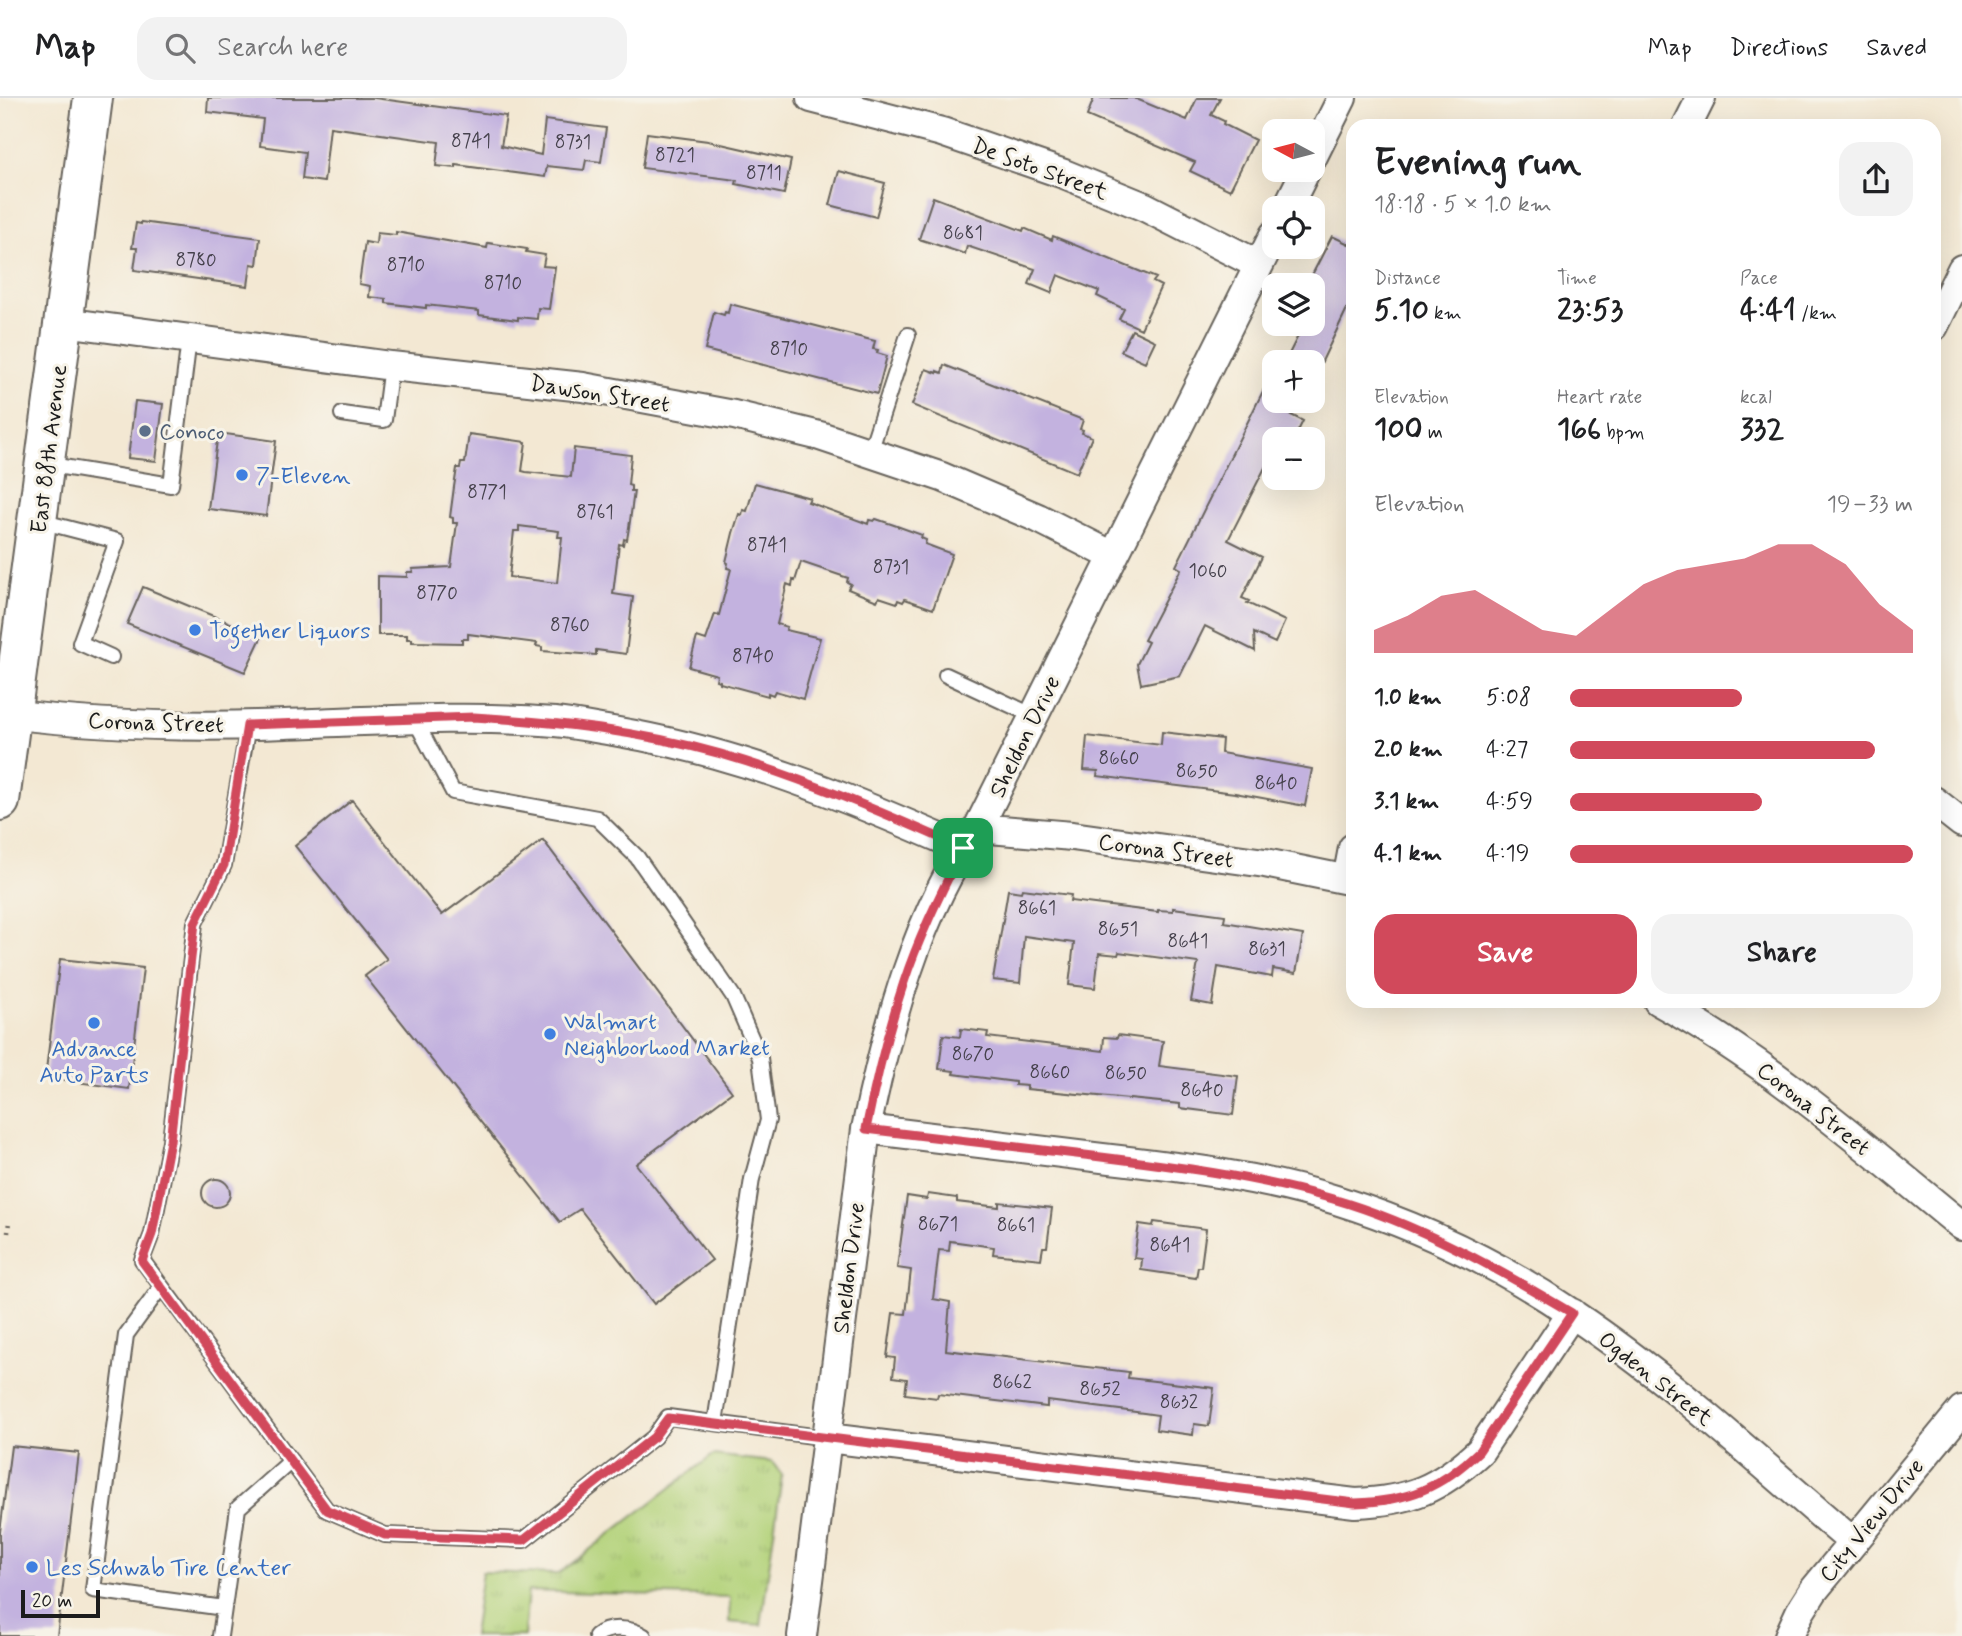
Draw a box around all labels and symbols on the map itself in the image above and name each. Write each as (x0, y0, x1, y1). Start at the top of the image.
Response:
north arrow (1262, 119, 1325, 182)
house number: 8741 (451, 129, 491, 154)
house number: 8731 (555, 130, 591, 155)
street label: De Soto Street (967, 131, 1112, 208)
house number: 8721 (655, 143, 695, 168)
house number: 8711 (746, 161, 782, 186)
house number: 8681 (943, 221, 983, 246)
house number: 8780 (175, 248, 217, 273)
house number: 8710 (387, 253, 425, 278)
house number: 8710 (484, 271, 522, 296)
house number: 8710 (770, 337, 808, 362)
street label: East 88th Avenue (25, 363, 75, 535)
street label: Dawson Street (528, 369, 672, 421)
place label: Conoco (159, 418, 225, 448)
marker: Conoco (137, 423, 153, 439)
place label: 7-Eleven (256, 462, 351, 492)
marker: 7-Eleven (234, 467, 250, 483)
house number: 8771 (467, 480, 507, 505)
house number: 8761 (576, 500, 614, 525)
house number: 8741 (747, 533, 787, 558)
house number: 8731 (873, 555, 909, 580)
house number: 1060 (1189, 559, 1227, 584)
house number: 8770 (416, 581, 458, 606)
house number: 8760 (550, 613, 590, 638)
place label: Together Liquors (209, 617, 370, 649)
marker: Together Liquors (187, 622, 203, 638)
house number: 8740 (732, 644, 774, 669)
street label: Sheldon Drive (983, 671, 1068, 803)
street label: Corona Street (87, 707, 224, 741)
house number: 8660 (1099, 746, 1139, 771)
house number: 8650 (1176, 759, 1218, 784)
house number: 8640 (1254, 771, 1298, 796)
pin (933, 818, 993, 878)
street label: Corona Street (1096, 828, 1235, 876)
house number: 8661 (1018, 896, 1056, 921)
house number: 8651 (1098, 917, 1138, 942)
house number: 8641 (1168, 929, 1208, 954)
house number: 8631 (1248, 937, 1286, 962)
place label: Walmart Neighborhood Market (564, 1008, 770, 1064)
marker: Advance Auto Parts (86, 1015, 102, 1031)
marker: Walmart Neighborhood Market (542, 1026, 558, 1042)
place label: Advance Auto Parts (39, 1035, 149, 1091)
house number: 8670 (952, 1042, 994, 1067)
street label: Corona Street (1750, 1056, 1876, 1163)
house number: 8660 (1030, 1060, 1070, 1085)
house number: 8650 (1105, 1061, 1147, 1086)
house number: 8640 (1180, 1078, 1224, 1103)
street label: Sheldon Drive (827, 1201, 873, 1336)
house number: 8671 (918, 1212, 958, 1237)
house number: 8661 (997, 1213, 1035, 1238)
house number: 8641 (1150, 1233, 1190, 1258)
street label: Ogden Street (1591, 1325, 1719, 1434)
house number: 8662 (992, 1370, 1032, 1395)
house number: 8652 (1079, 1377, 1121, 1402)
house number: 8632 (1160, 1390, 1198, 1415)
street label: City View Drive (1813, 1453, 1932, 1589)
place label: Les Schwab Tire Center (46, 1554, 291, 1584)
marker: Les Schwab Tire Center (24, 1559, 40, 1575)
scale bar (21, 1587, 100, 1619)

